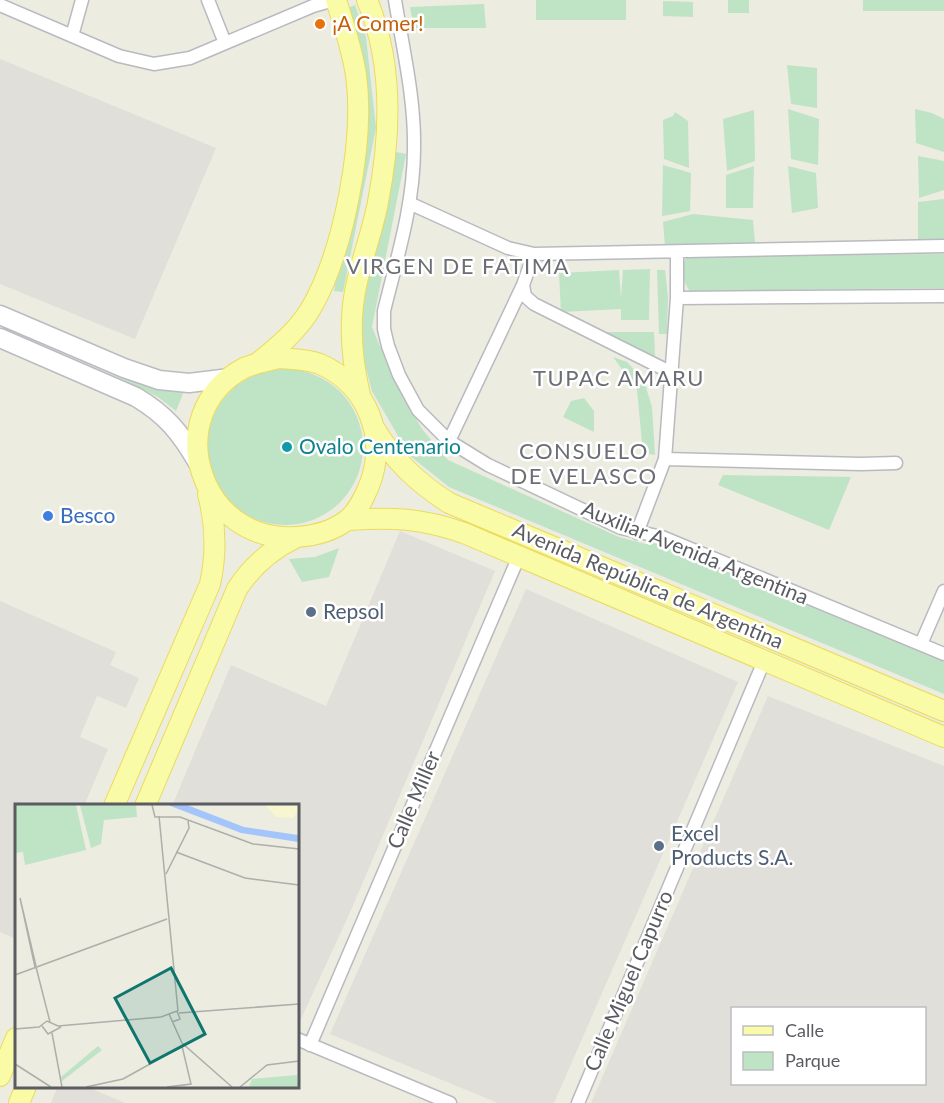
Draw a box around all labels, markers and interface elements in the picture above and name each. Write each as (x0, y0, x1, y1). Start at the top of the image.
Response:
place label: ¡A Comer! (332, 10, 424, 35)
marker: ¡A Comer! (313, 17, 327, 31)
district label: VIRGEN DE FATIMA (346, 252, 570, 279)
district label: TUPAC AMARU (533, 364, 705, 391)
place label: Ovalo Centenario (299, 433, 461, 458)
district label: CONSUELO DE VELASCO (511, 437, 658, 489)
marker: Ovalo Centenario (280, 440, 294, 454)
street label: Auxiliar Avenida Argentina (579, 495, 813, 609)
place label: Besco (60, 502, 115, 527)
marker: Besco (41, 509, 55, 523)
street label: Avenida República de Argentina (510, 516, 788, 653)
place label: Repsol (323, 598, 384, 623)
marker: Repsol (304, 605, 318, 619)
street label: Calle Miller (381, 746, 445, 852)
inset map (15, 804, 298, 1088)
place label: Excel Products S.A. (671, 820, 794, 869)
marker: Excel Products S.A. (652, 839, 666, 853)
street label: Calle Miguel Capurro (578, 886, 677, 1075)
legend (731, 1007, 926, 1085)
text: Calle (785, 1019, 824, 1041)
text: Parque (785, 1049, 840, 1071)

